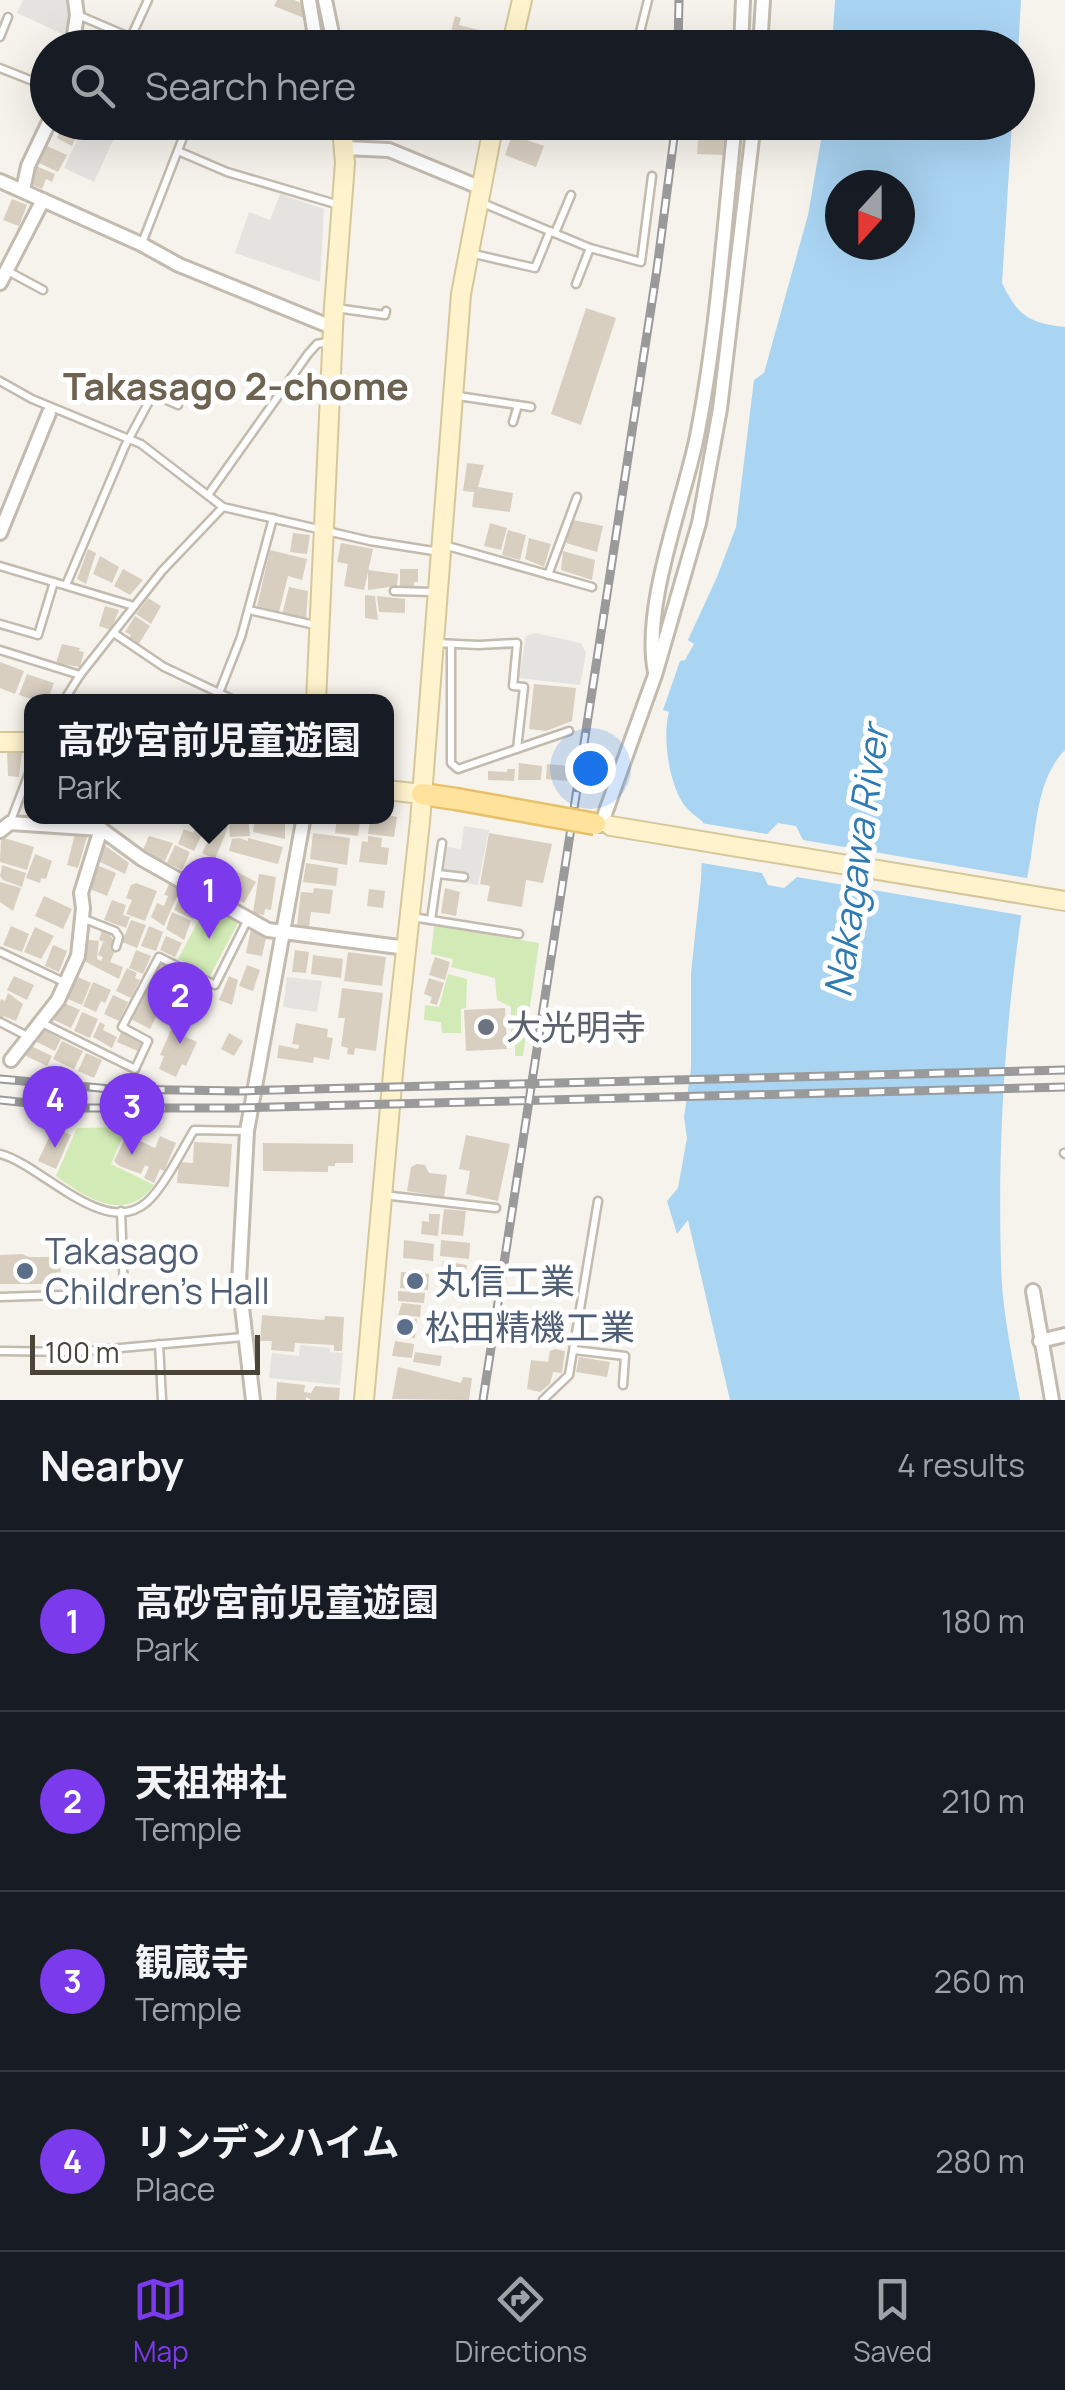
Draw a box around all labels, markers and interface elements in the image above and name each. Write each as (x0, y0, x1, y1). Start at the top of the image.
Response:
search box (30, 30, 1035, 140)
icon: search (65, 58, 120, 113)
text: Search here (145, 59, 356, 111)
north arrow (825, 170, 915, 260)
district label: Takasago 2-chome (63, 359, 409, 411)
popup (24, 694, 394, 824)
text: 高砂宮前児童遊園 (57, 713, 361, 765)
water label: Nakagawa River (810, 717, 900, 1000)
your location (565, 743, 616, 794)
text: Park (57, 765, 121, 809)
pin: 1 (176, 856, 242, 939)
pin: 2 (148, 962, 212, 1044)
place label: 大光明寺 (506, 1003, 646, 1051)
marker: 大光明寺 (475, 1016, 497, 1038)
pin: 4 (22, 1066, 88, 1148)
pin: 3 (100, 1072, 164, 1155)
place label: Takasago Children's Hall (45, 1227, 270, 1315)
place label: 丸信工業 (435, 1257, 575, 1305)
marker: Takasago Children's Hall (14, 1260, 36, 1282)
marker: 丸信工業 (404, 1270, 426, 1292)
place label: 松田精機工業 (425, 1303, 635, 1351)
marker: 松田精機工業 (394, 1316, 416, 1338)
scale bar (30, 1330, 260, 1374)
text: 100 m (45, 1333, 119, 1371)
text: Nearby (40, 1436, 184, 1494)
text: 4 results (897, 1443, 1025, 1487)
text: 高砂宮前児童遊園 (135, 1575, 439, 1627)
text: 1 (65, 1599, 80, 1643)
text: 180 m (941, 1599, 1025, 1643)
text: Park (135, 1627, 199, 1671)
text: 天祖神社 (135, 1755, 287, 1807)
text: 2 (63, 1779, 82, 1823)
text: 210 m (941, 1779, 1025, 1823)
text: Temple (135, 1807, 242, 1851)
text: 観蔵寺 (135, 1935, 249, 1987)
text: 3 (63, 1959, 82, 2003)
text: 260 m (934, 1959, 1025, 2003)
text: Temple (135, 1987, 242, 2031)
text: リンデンハイム (135, 2115, 399, 2167)
text: 4 (63, 2139, 82, 2183)
text: 280 m (935, 2139, 1025, 2183)
text: Place (135, 2167, 216, 2211)
tab: Map (133, 2272, 189, 2370)
tab: Directions (455, 2272, 587, 2370)
tab: Saved (853, 2272, 932, 2370)

